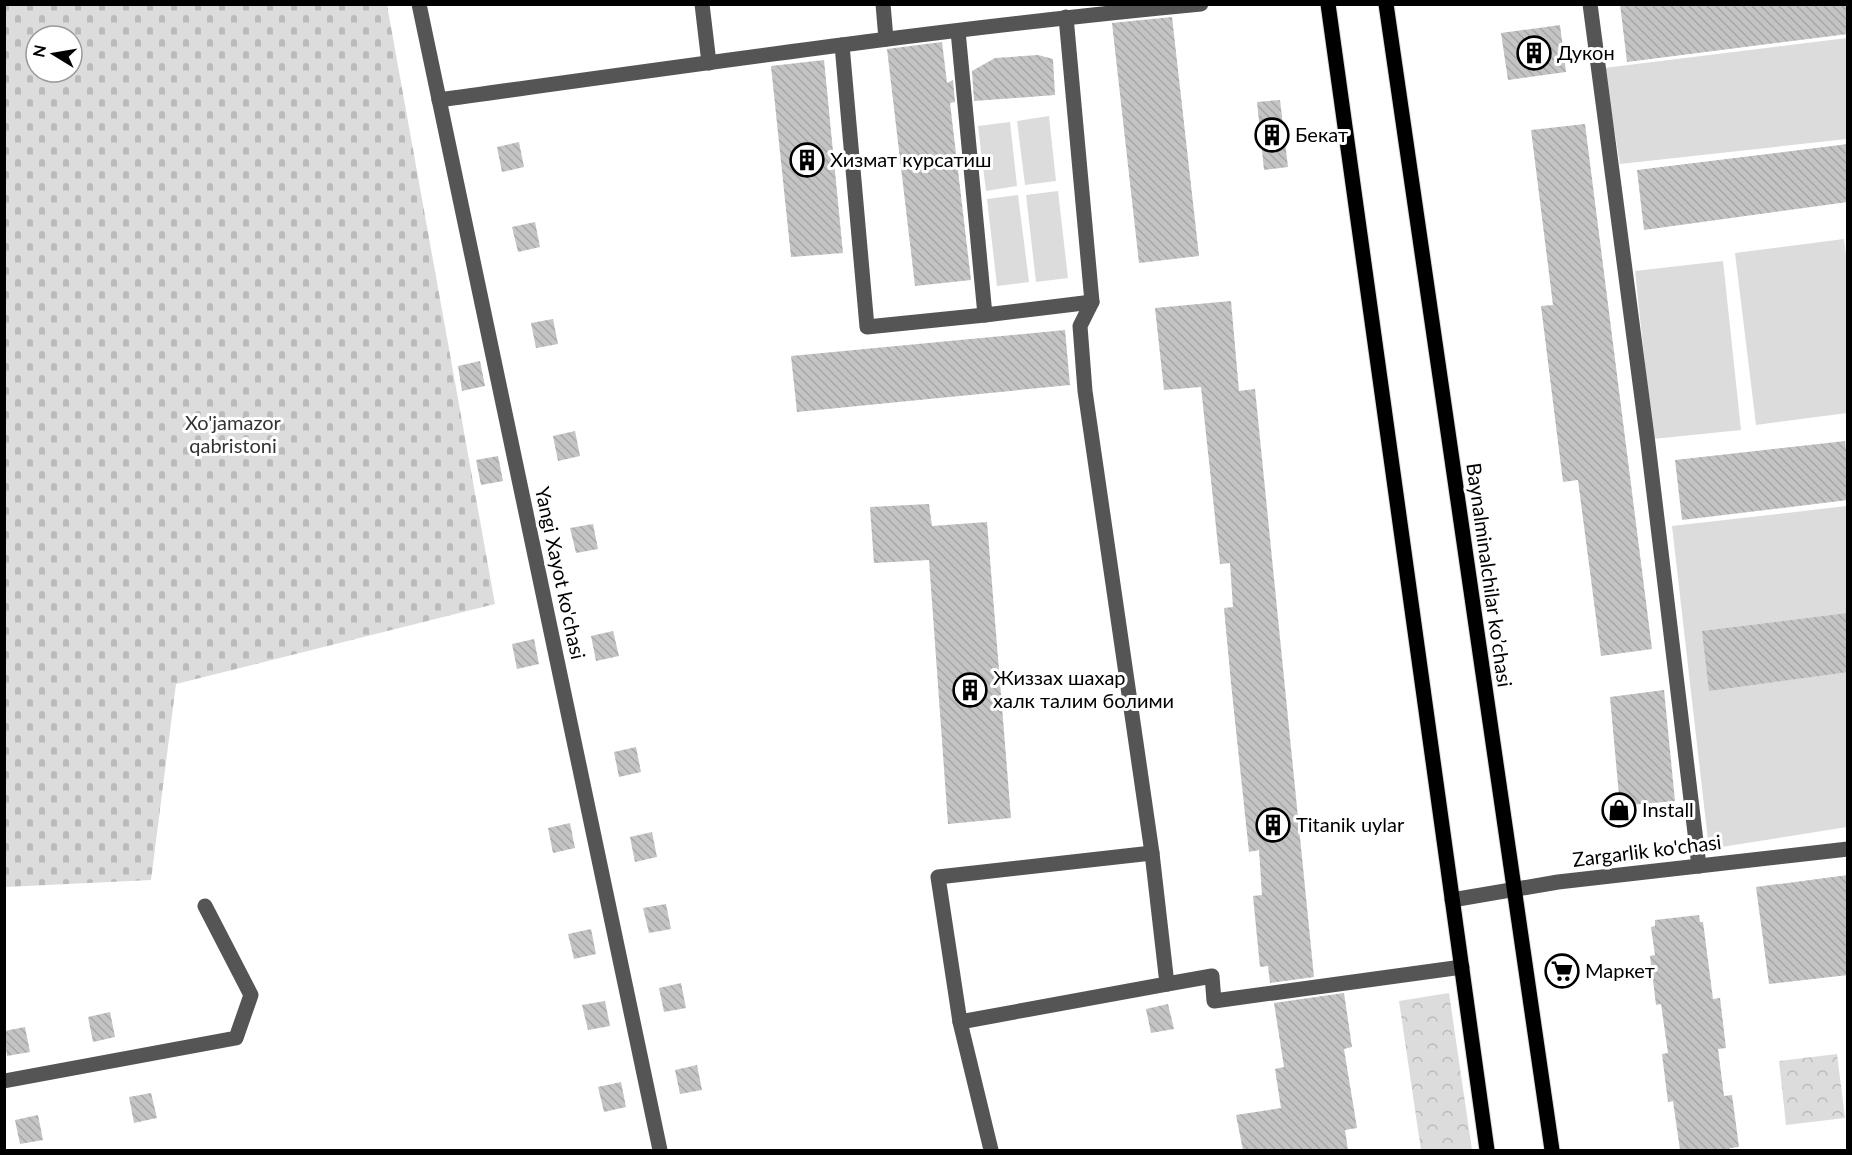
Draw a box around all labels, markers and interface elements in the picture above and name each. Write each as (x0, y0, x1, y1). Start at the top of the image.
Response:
north arrow (24, 24, 84, 84)
building icon: Дукон (1516, 35, 1552, 71)
place label: Дукон (1557, 40, 1615, 64)
text: N (28, 43, 49, 59)
building icon: Бекат (1254, 117, 1290, 153)
place label: Бекат (1295, 122, 1348, 146)
building icon: Хизмат курсатиш (789, 142, 825, 178)
place label: Хизмат курсатиш (830, 147, 991, 171)
park label: Xo'jamazor qabristoni (185, 410, 282, 457)
street label: Baynalminalchilar ko’chasi (1462, 461, 1518, 688)
street label: Yangi Xayot ko'chasi (531, 484, 591, 661)
place label: Жиззах шахар халк талим болими (993, 665, 1174, 712)
building icon: Жиззах шахар халк талим болими (952, 672, 988, 708)
shop icon: Install (1601, 792, 1637, 828)
place label: Install (1642, 797, 1694, 821)
building icon: Titanik uylar (1255, 807, 1291, 843)
place label: Titanik uylar (1296, 812, 1405, 836)
street label: Zargarlik ko'chasi (1571, 829, 1723, 871)
supermarket icon: Маркет (1544, 953, 1580, 989)
place label: Маркет (1585, 958, 1655, 982)

